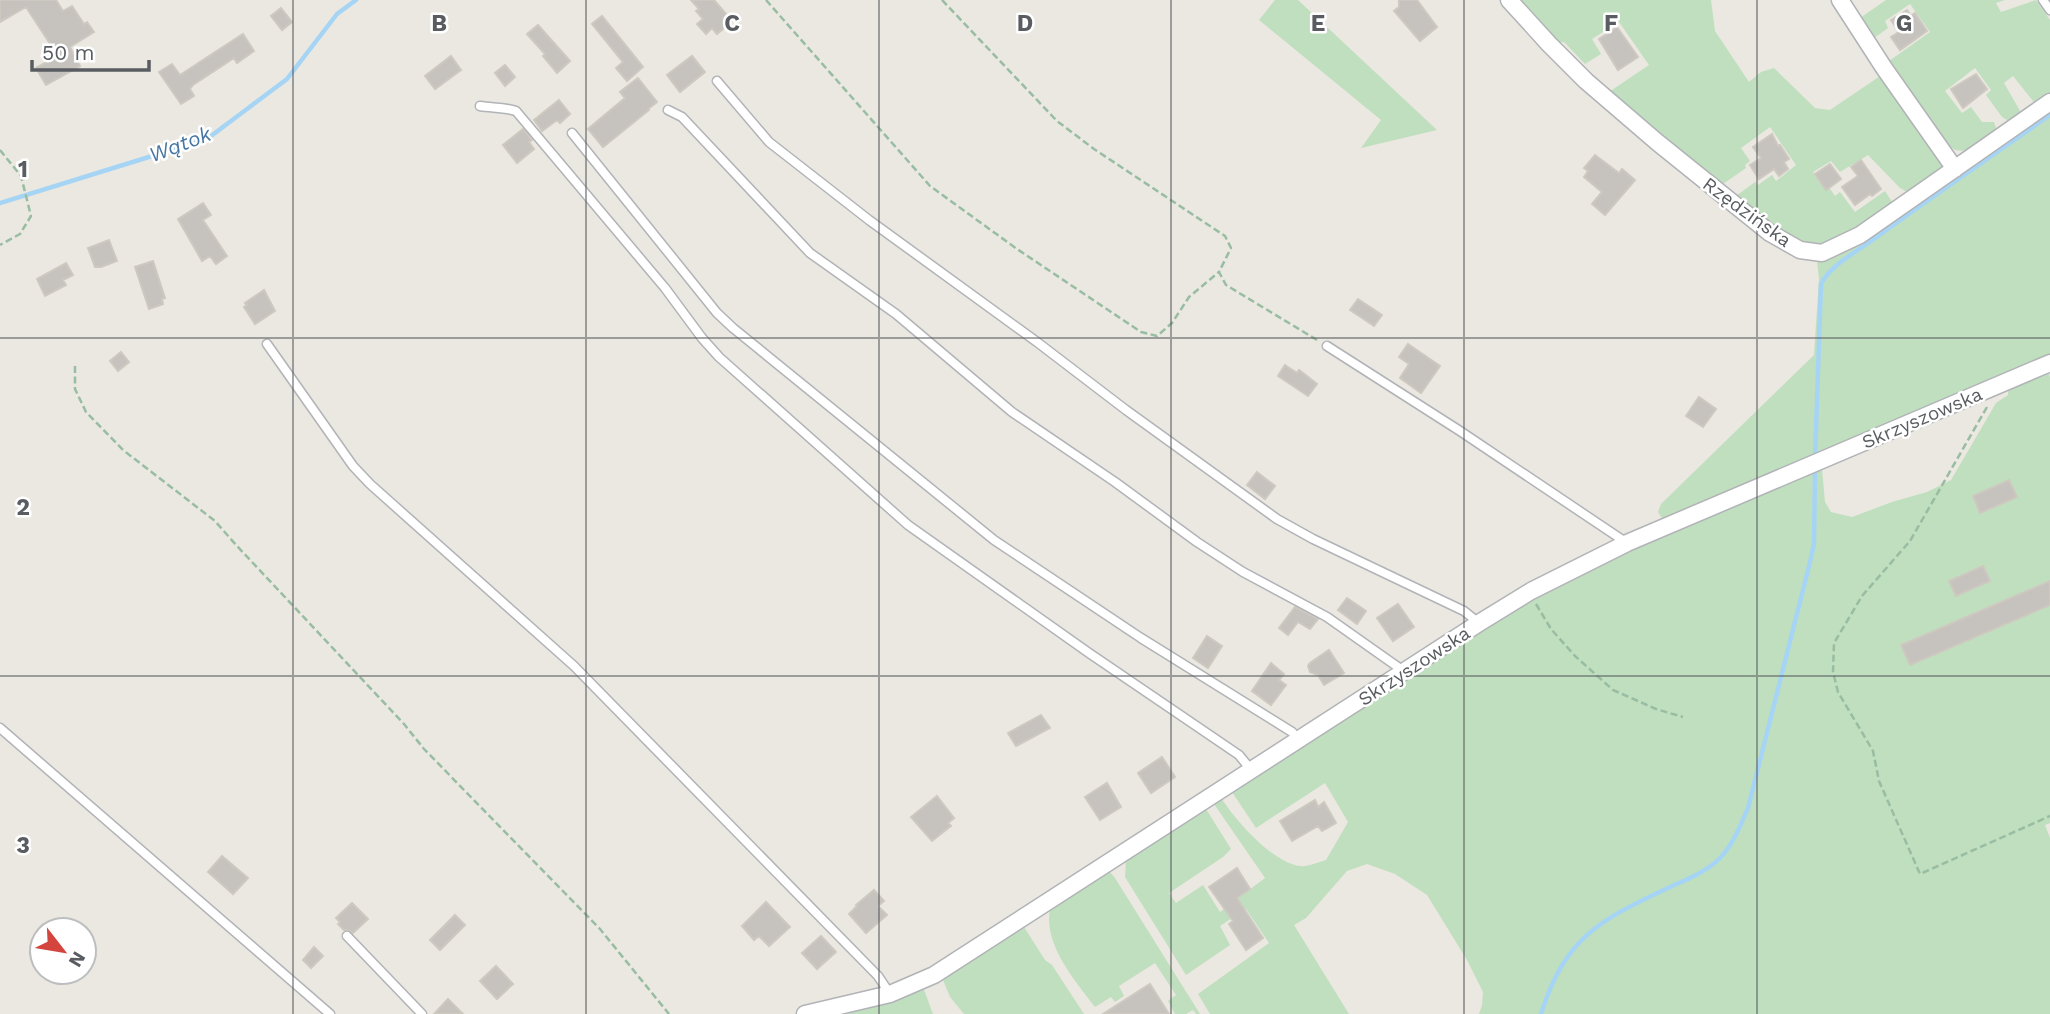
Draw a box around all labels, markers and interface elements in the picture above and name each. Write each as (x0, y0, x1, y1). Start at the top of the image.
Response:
text: B (431, 10, 447, 37)
text: C (724, 10, 740, 37)
text: D (1017, 10, 1033, 37)
text: E (1311, 10, 1325, 37)
text: F (1604, 10, 1618, 37)
text: G (1896, 10, 1912, 37)
scale bar (32, 28, 149, 72)
text: 50 m (42, 40, 94, 65)
water label: Wątok (145, 121, 215, 167)
text: 1 (18, 156, 28, 183)
street label: Rzędzińska (1698, 172, 1796, 252)
street label: Skrzyszowska (1858, 382, 1986, 454)
text: 2 (16, 494, 30, 521)
street label: Skrzyszowska (1354, 621, 1474, 711)
text: 3 (16, 832, 30, 859)
north arrow (28, 916, 98, 986)
text: N (64, 948, 91, 971)

